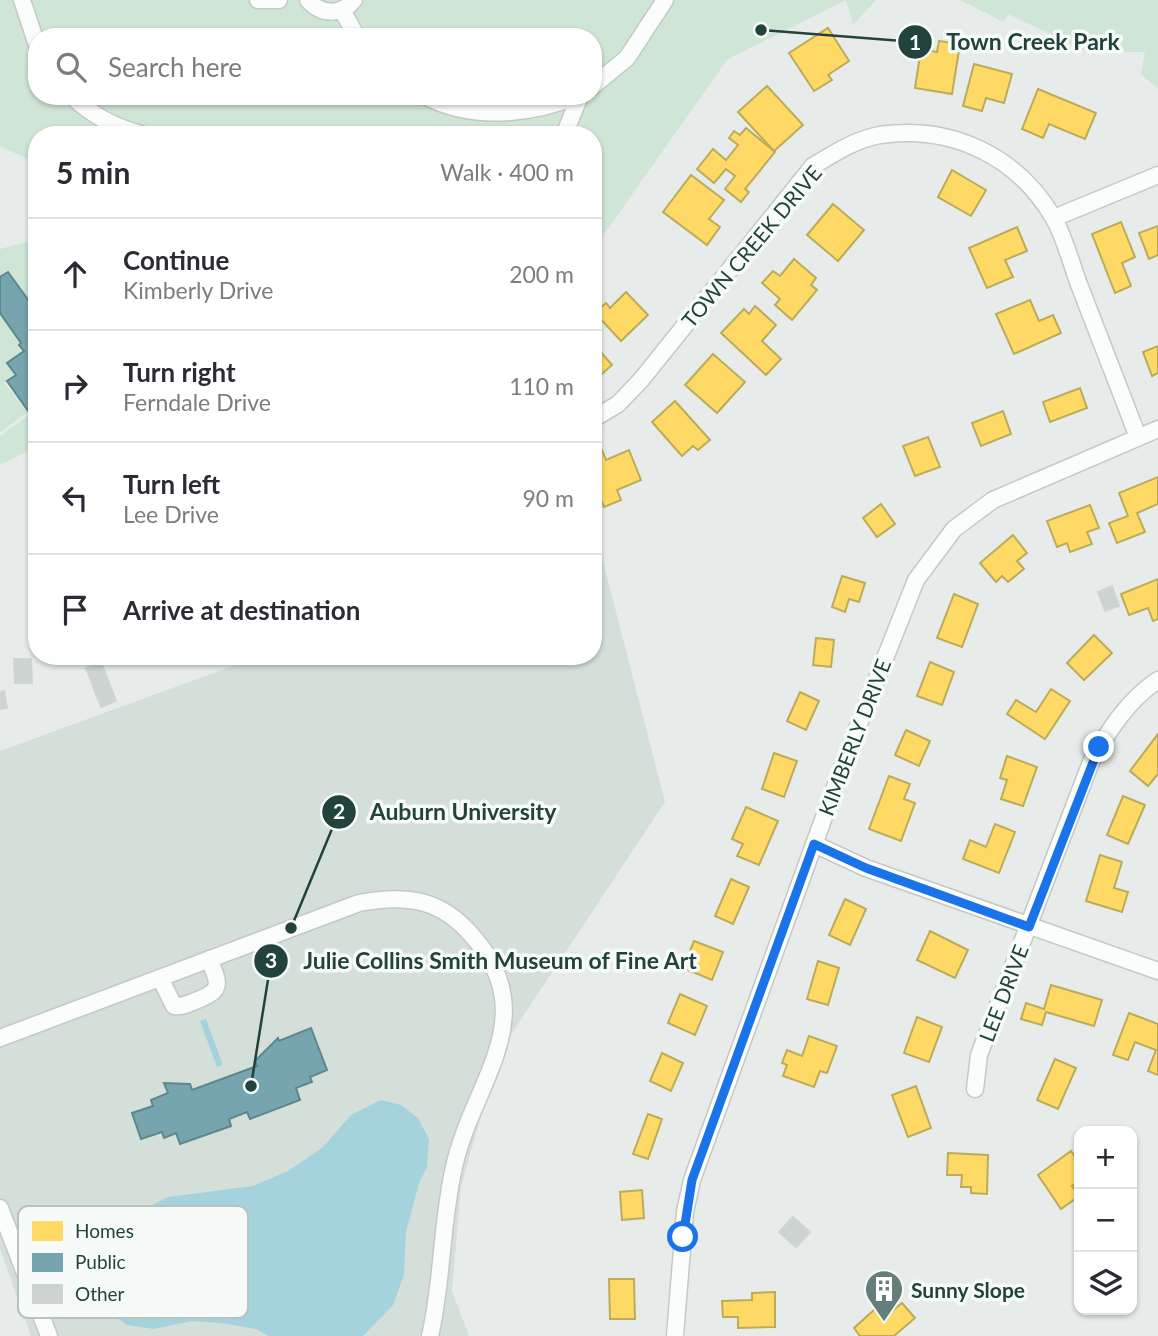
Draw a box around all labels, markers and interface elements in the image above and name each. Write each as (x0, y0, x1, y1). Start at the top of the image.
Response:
callout: Town Creek Park (897, 20, 1134, 64)
text: Town Creek Park (946, 27, 1120, 55)
search box (28, 28, 602, 105)
text: 1 (909, 29, 921, 54)
icon: search (52, 48, 90, 86)
text: Search here (108, 51, 242, 83)
text: 5 min (56, 154, 130, 190)
text: Walk · 400 m (440, 158, 574, 186)
street label: TOWN CREEK DRIVE (676, 160, 826, 332)
text: Continue (123, 244, 229, 276)
icon: ahead (56, 255, 94, 293)
text: 200 m (509, 260, 574, 288)
text: Kimberly Drive (123, 276, 274, 304)
text: Turn right (123, 356, 236, 388)
icon: right (56, 367, 94, 405)
text: 110 m (509, 372, 574, 400)
text: Ferndale Drive (123, 388, 271, 416)
text: Turn left (123, 468, 220, 500)
icon: left (56, 479, 94, 517)
text: 90 m (523, 484, 574, 512)
text: Lee Drive (123, 500, 219, 528)
icon: arrive (56, 591, 94, 629)
text: Arrive at destination (123, 594, 360, 626)
street label: KIMBERLY DRIVE (813, 655, 895, 819)
route end (1083, 731, 1114, 762)
callout: Auburn University (321, 790, 571, 834)
text: Auburn University (369, 797, 557, 825)
text: 2 (333, 798, 345, 823)
callout: Julie Collins Smith Museum of Fine Art (253, 939, 711, 983)
street label: LEE DRIVE (973, 941, 1033, 1045)
text: Julie Collins Smith Museum of Fine Art (303, 946, 697, 974)
text: 3 (265, 947, 277, 972)
map controls (1074, 1126, 1137, 1315)
button: + (1074, 1126, 1137, 1189)
button: − (1074, 1189, 1137, 1252)
legend (18, 1206, 248, 1318)
text: Homes (75, 1219, 134, 1242)
route start (667, 1221, 698, 1252)
text: Public (75, 1250, 126, 1273)
button: layers (1074, 1252, 1137, 1315)
building icon: Sunny Slope (863, 1268, 905, 1323)
place label: Sunny Slope (911, 1277, 1025, 1302)
text: Other (75, 1282, 125, 1305)

